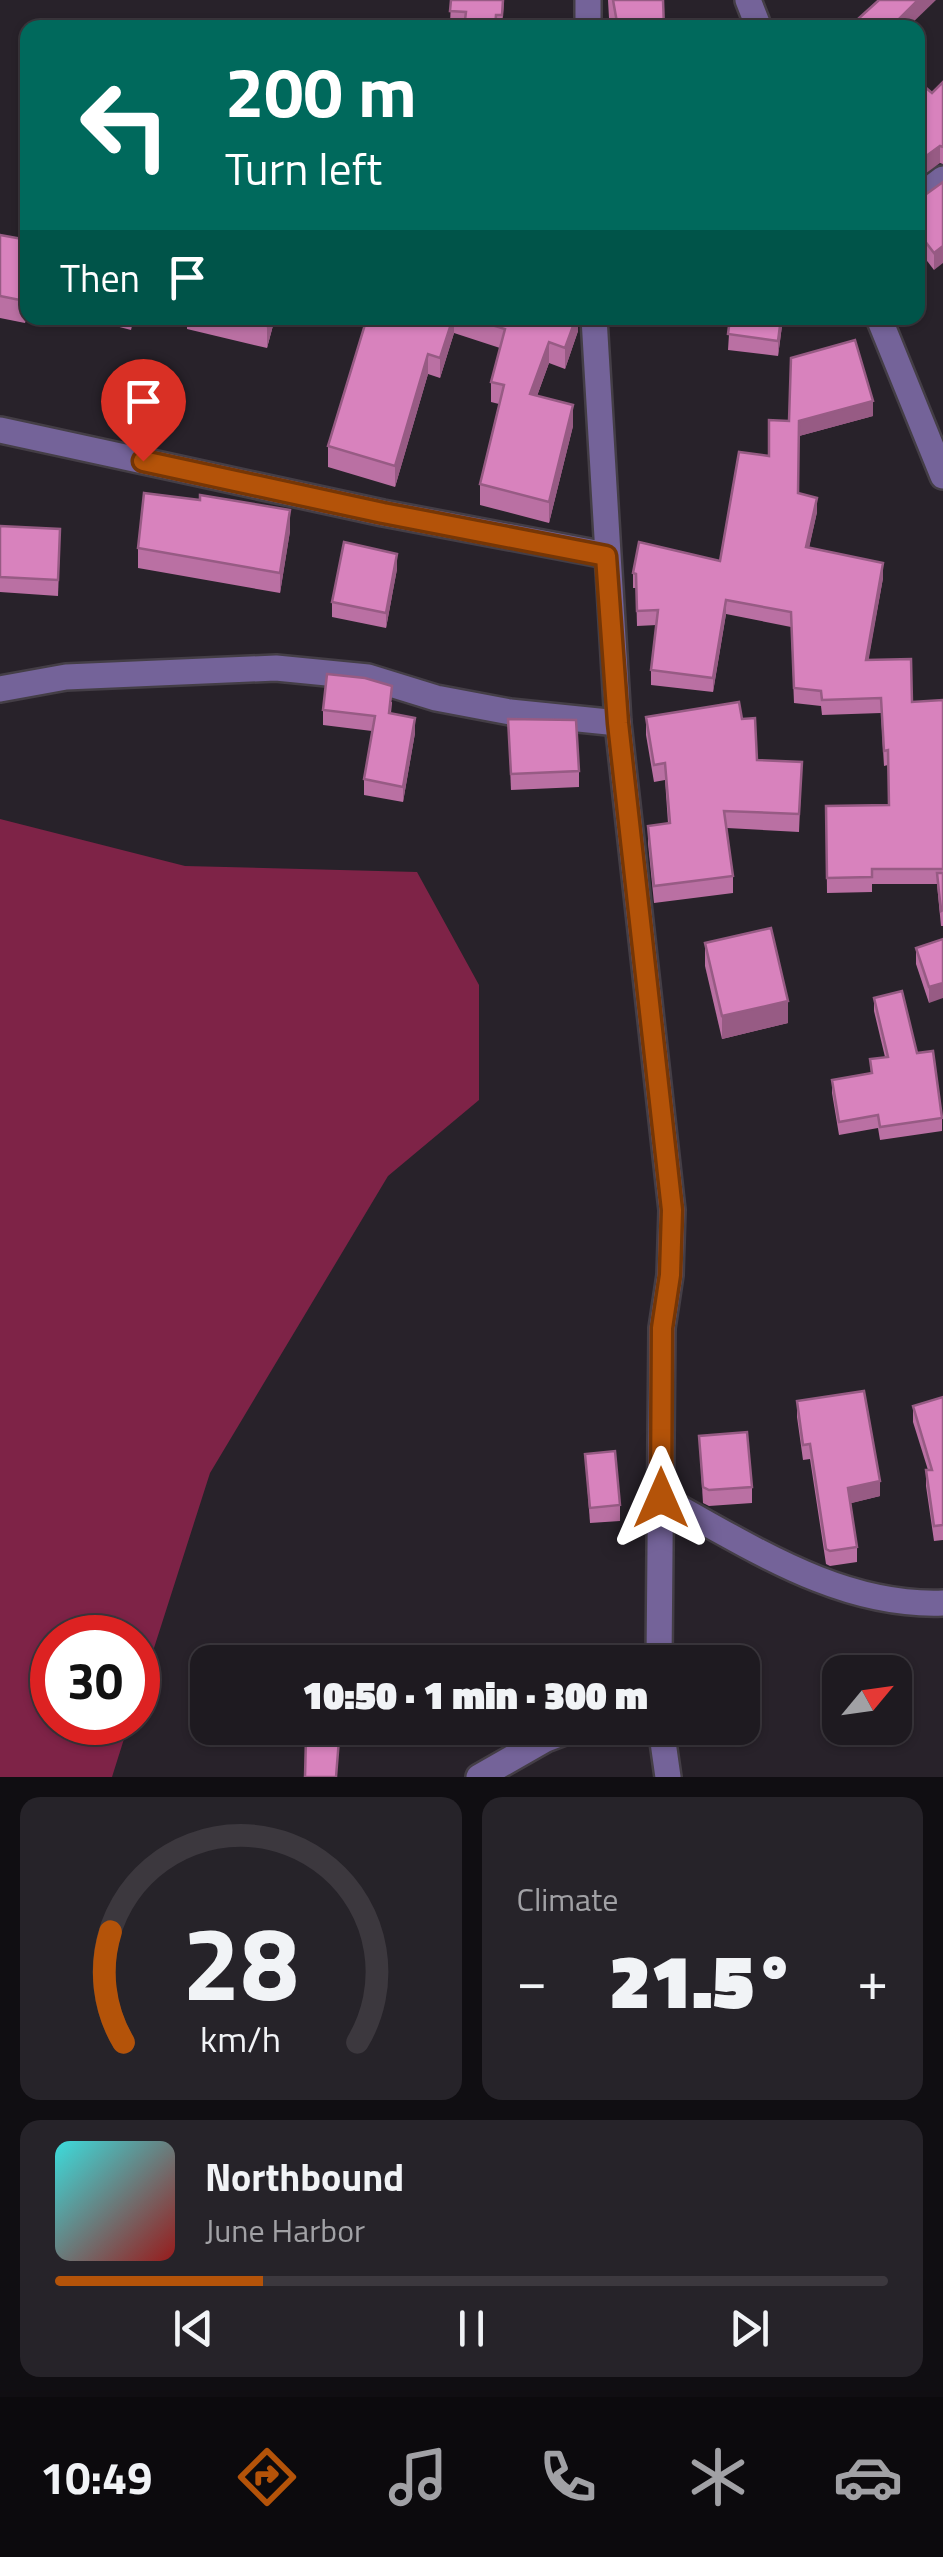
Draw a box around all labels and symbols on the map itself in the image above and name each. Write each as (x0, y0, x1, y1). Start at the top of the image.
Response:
pin (101, 359, 186, 462)
position arrow (609, 1446, 713, 1550)
speed limit sign: 30 (30, 1615, 160, 1745)
north arrow (822, 1655, 912, 1745)

